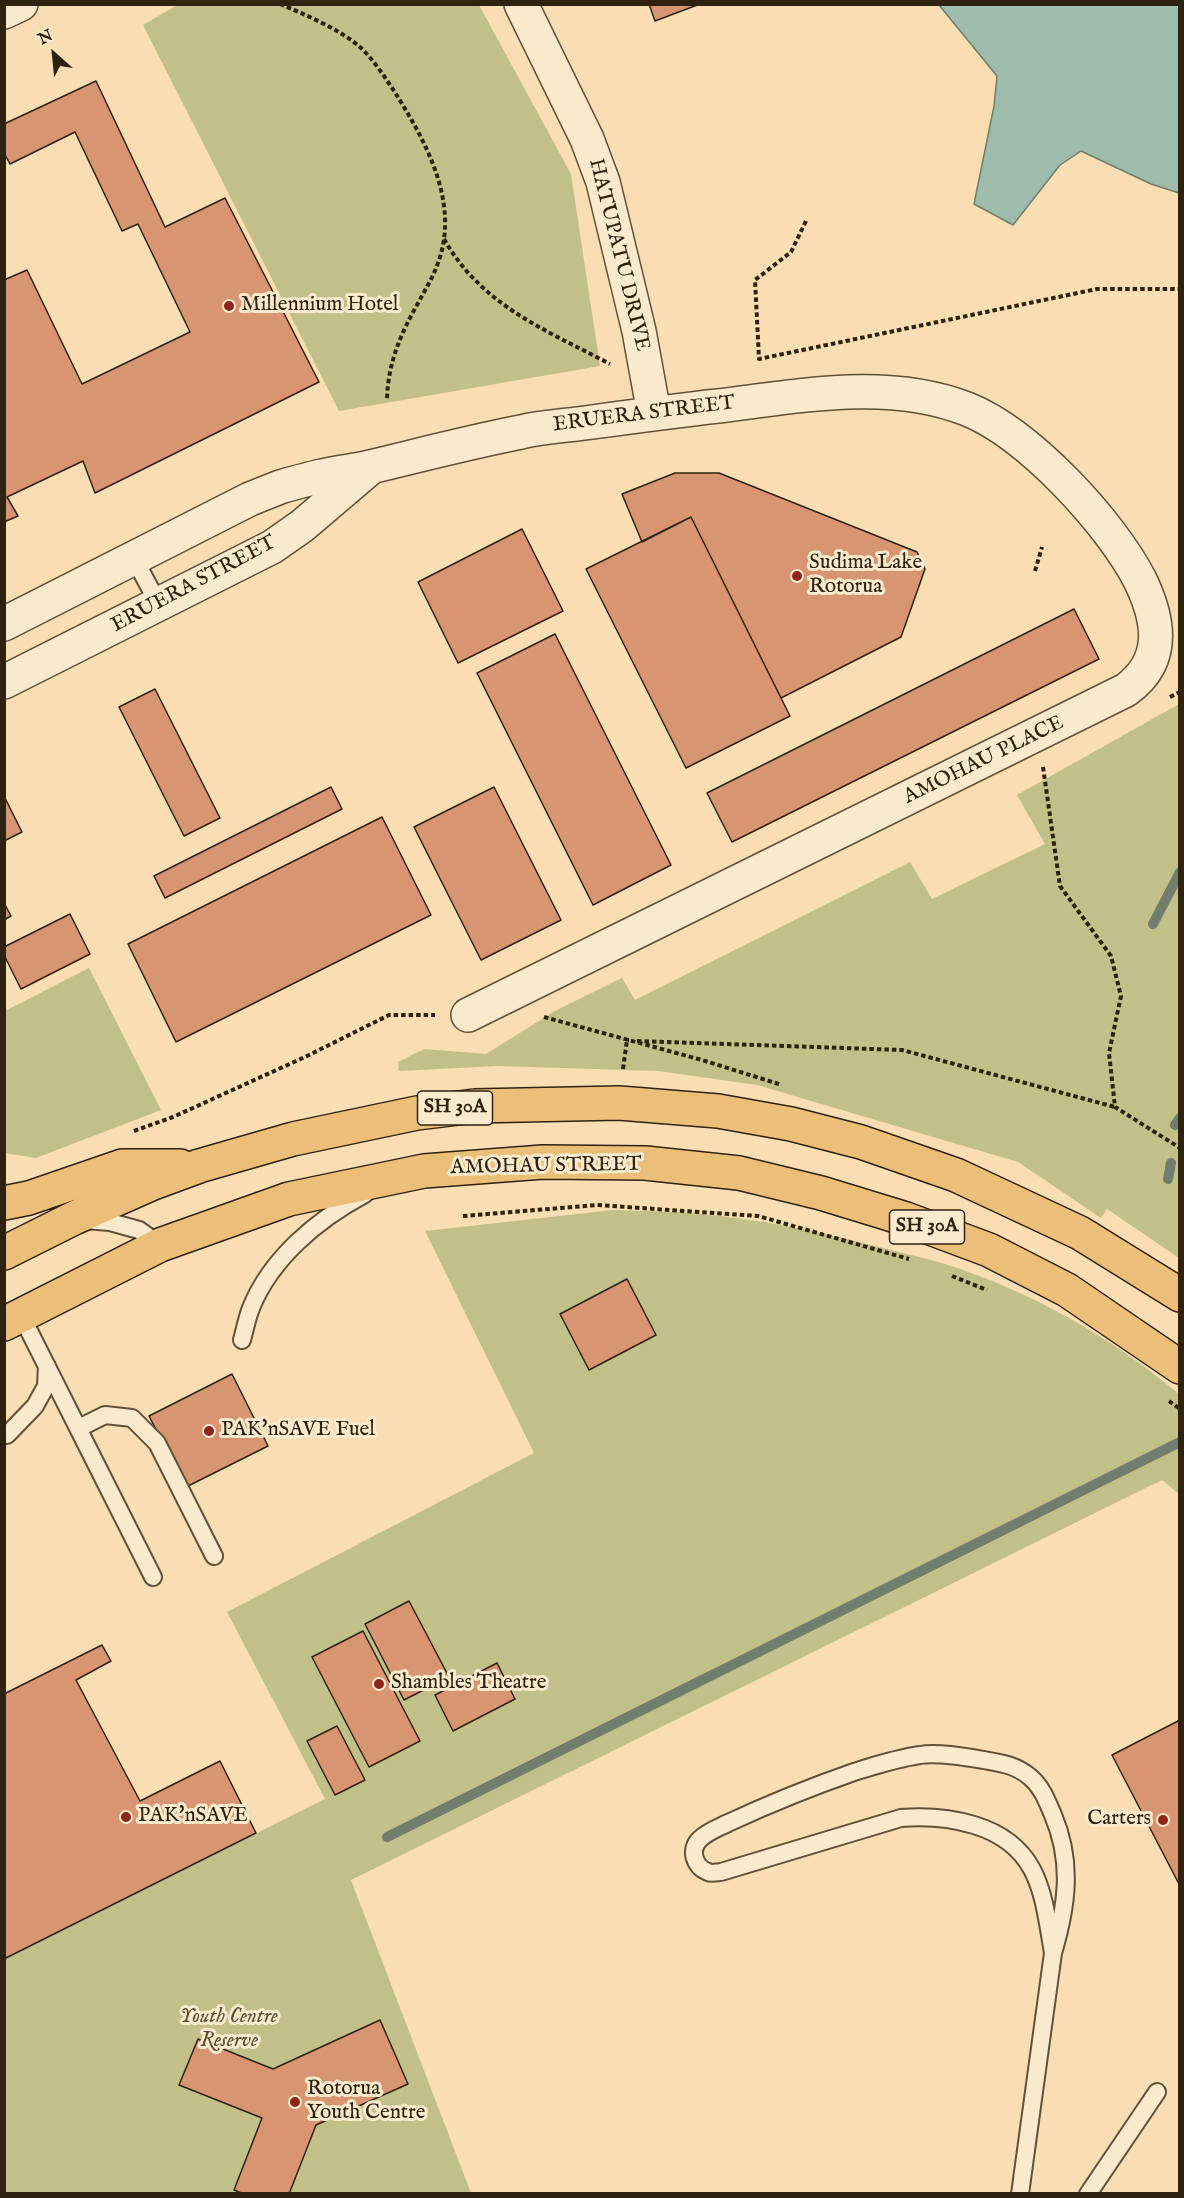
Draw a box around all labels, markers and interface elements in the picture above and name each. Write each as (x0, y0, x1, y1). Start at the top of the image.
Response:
north arrow (24, 24, 84, 84)
text: N (35, 26, 57, 50)
street label: HATUPATU DRIVE (582, 156, 654, 354)
place label: Millennium Hotel (241, 293, 399, 319)
marker: Millennium Hotel (222, 299, 236, 313)
street label: ERUERA STREET (552, 391, 736, 439)
street label: ERUERA STREET (107, 531, 281, 639)
place label: Sudima Lake Rotorua (809, 551, 922, 601)
marker: Sudima Lake Rotorua (790, 569, 804, 583)
street label: AMOHAU PLACE (900, 711, 1068, 811)
road number: SH 30A (418, 1091, 492, 1125)
street label: AMOHAU STREET (450, 1153, 642, 1181)
road number: SH 30A (890, 1210, 964, 1244)
place label: PAK'nSAVE Fuel (221, 1418, 375, 1444)
marker: PAK'nSAVE Fuel (202, 1424, 216, 1438)
place label: Shambles Theatre (391, 1671, 546, 1697)
marker: Shambles Theatre (372, 1677, 386, 1691)
place label: PAK'nSAVE (138, 1804, 248, 1830)
place label: Carters (1087, 1807, 1151, 1833)
marker: PAK'nSAVE (119, 1810, 133, 1824)
marker: Carters (1156, 1813, 1170, 1827)
park label: Youth Centre Reserve (180, 2005, 278, 2055)
place label: Rotorua Youth Centre (307, 2077, 425, 2127)
marker: Rotorua Youth Centre (288, 2095, 302, 2109)

